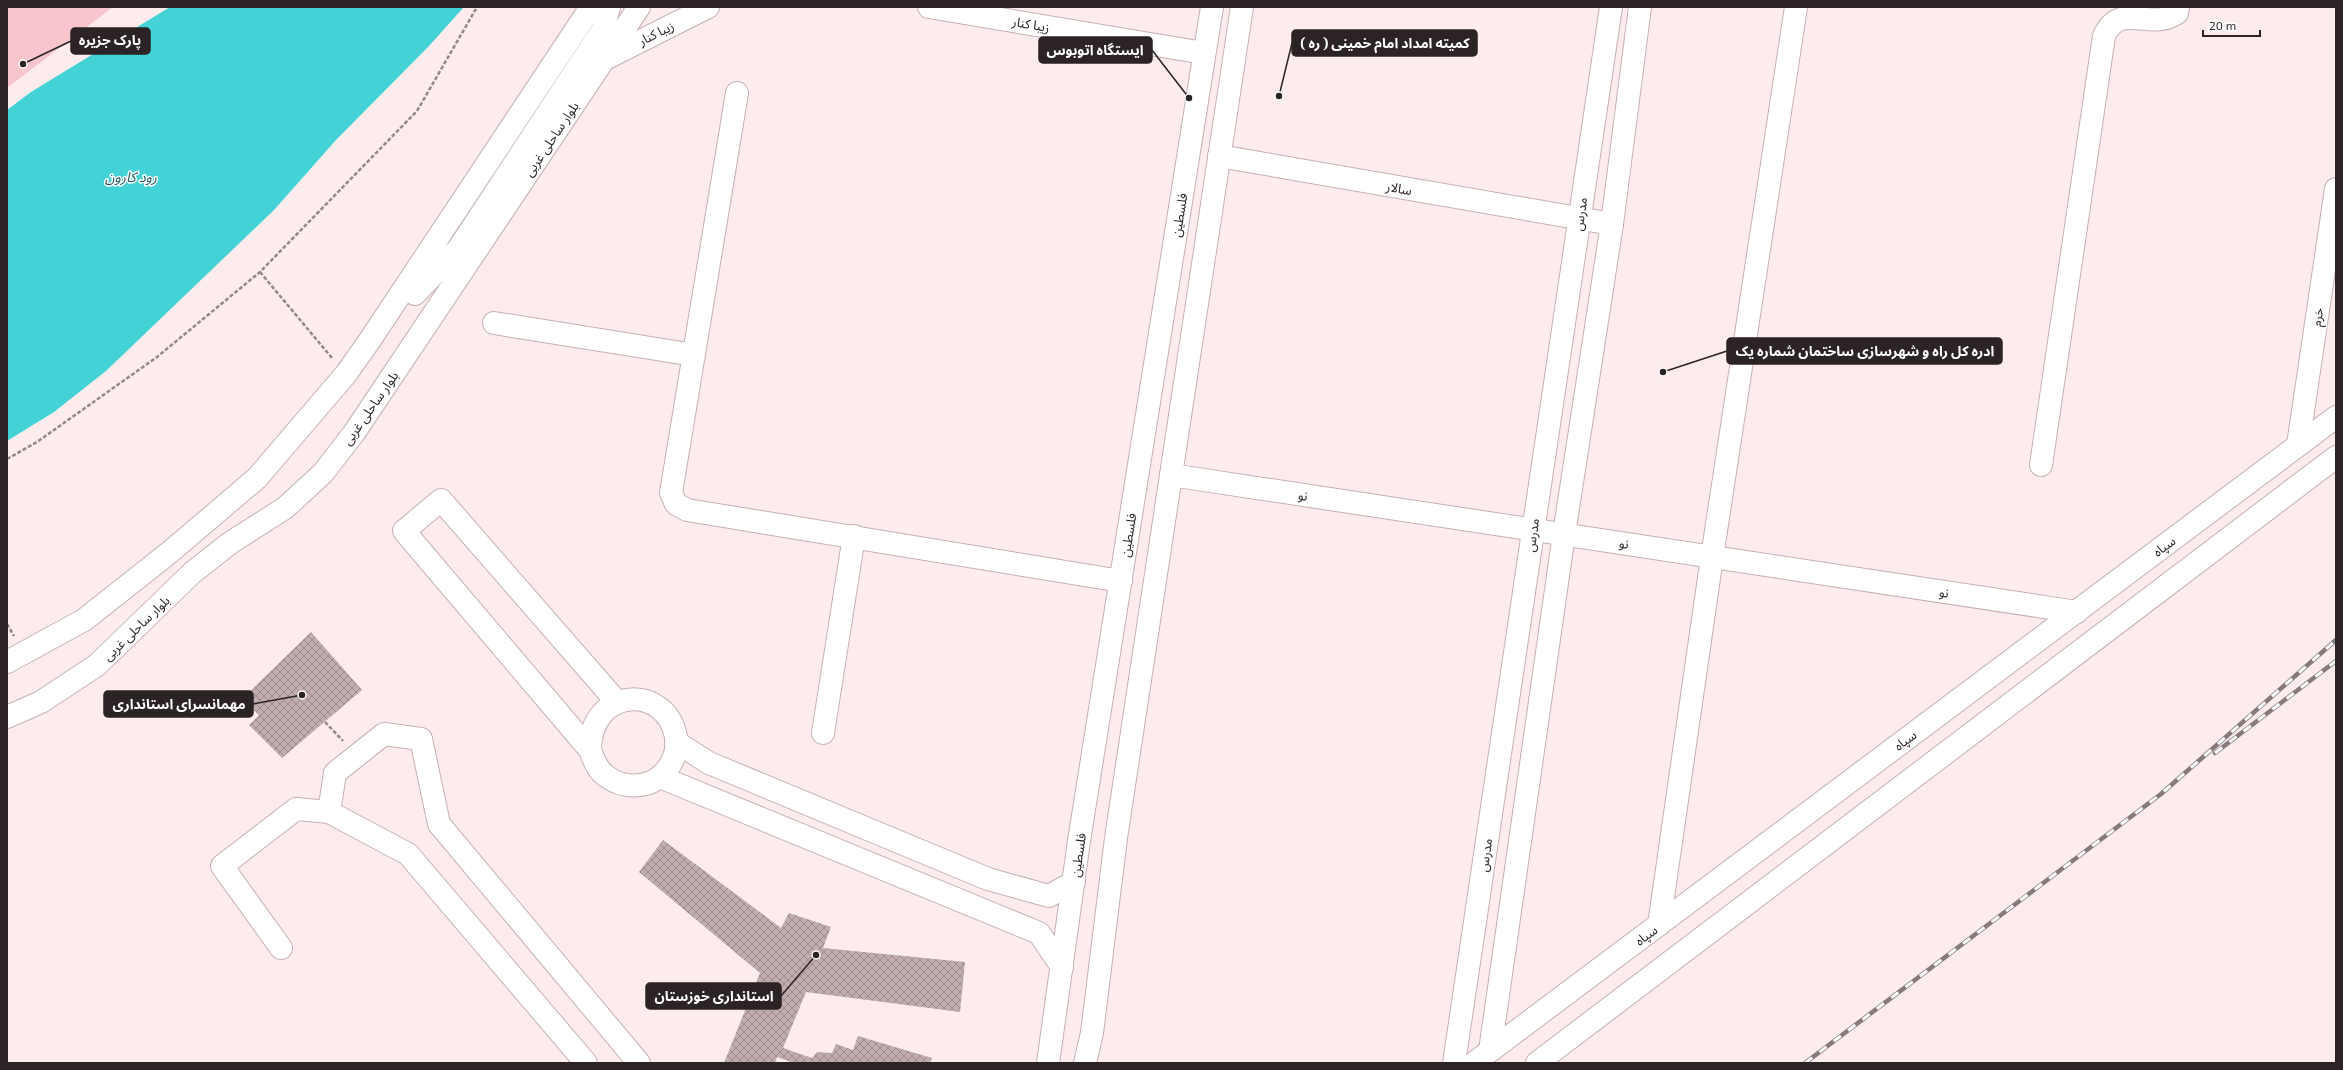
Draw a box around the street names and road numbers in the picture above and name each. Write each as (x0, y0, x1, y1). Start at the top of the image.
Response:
street label: زیبا کنار (1010, 13, 1051, 35)
street label: زیبا کنار (635, 17, 676, 49)
street label: بلوار ساحلی غربی (520, 99, 583, 180)
street label: سالار (1384, 178, 1413, 198)
street label: فلسطین (1168, 192, 1191, 238)
street label: مدرس (1570, 196, 1591, 232)
street label: خرم (2308, 306, 2328, 328)
street label: بلوار ساحلی غربی (339, 368, 402, 449)
street label: نو (1297, 486, 1309, 504)
street label: فلسطین (1117, 512, 1140, 558)
street label: مدرس (1522, 517, 1543, 553)
street label: سپاه (2150, 532, 2180, 561)
street label: نو (1618, 534, 1630, 552)
street label: نو (1938, 583, 1950, 601)
street label: بلوار ساحلی غربی (99, 592, 173, 665)
street label: سپاه (1891, 726, 1921, 755)
street label: فلسطین (1067, 832, 1090, 878)
street label: مدرس (1475, 837, 1496, 873)
street label: سپاه (1632, 921, 1662, 950)

